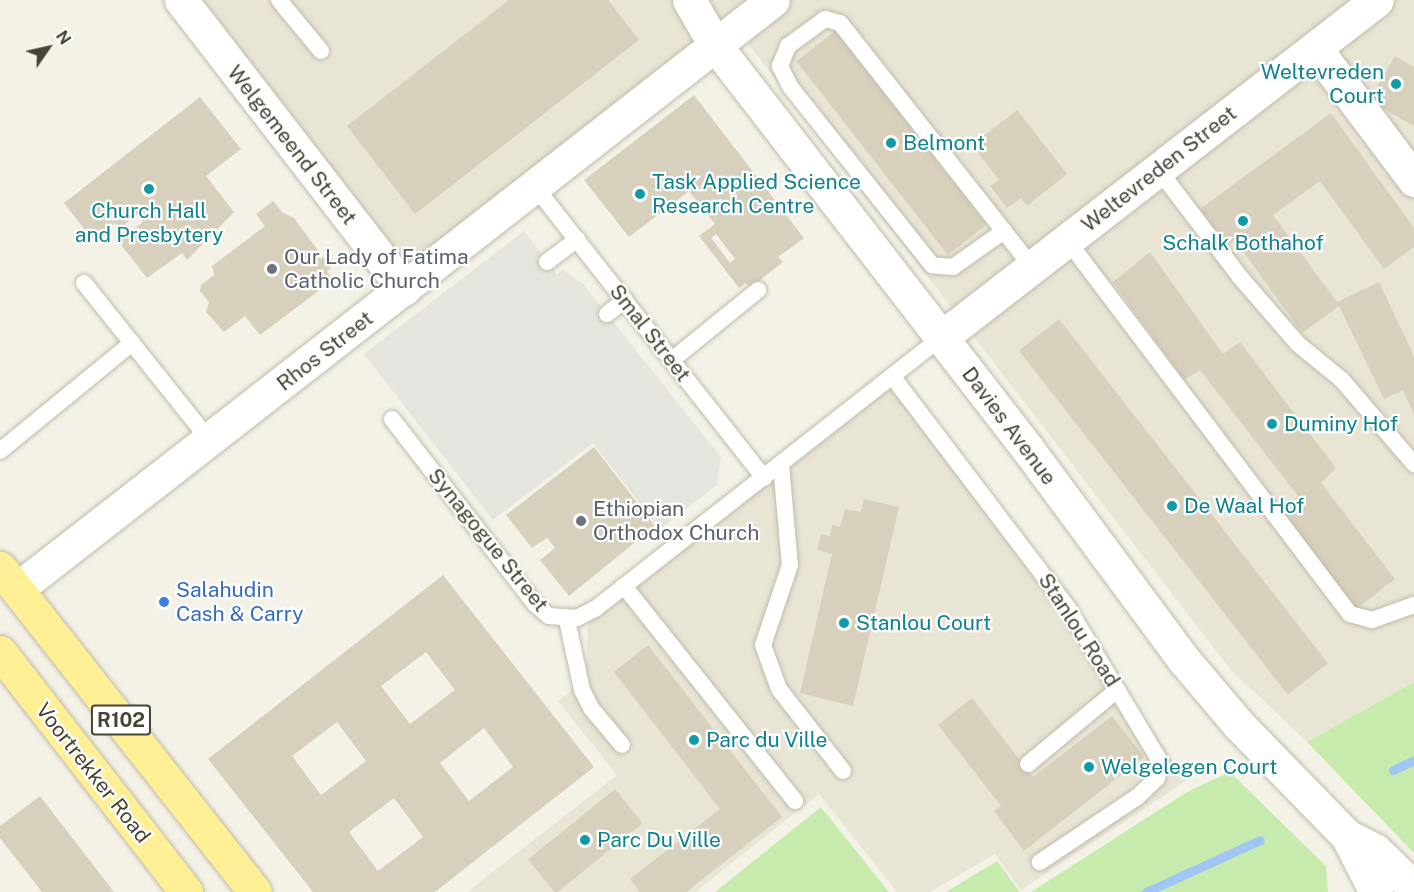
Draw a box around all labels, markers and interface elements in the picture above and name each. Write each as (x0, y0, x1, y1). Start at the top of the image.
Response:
north arrow (18, 18, 78, 78)
text: N (52, 27, 75, 48)
place label: Weltevreden Court (1261, 59, 1384, 109)
street label: Welgemeend Street (222, 60, 362, 230)
marker: Weltevreden Court (1389, 77, 1403, 91)
street label: Weltevreden Street (1077, 101, 1241, 237)
place label: Belmont (903, 130, 985, 156)
marker: Belmont (884, 136, 898, 150)
place label: Task Applied Science Research Centre (652, 169, 861, 219)
marker: Church Hall and Presbytery (142, 182, 156, 196)
marker: Task Applied Science Research Centre (633, 187, 647, 201)
place label: Church Hall and Presbytery (75, 198, 223, 248)
marker: Schalk Bothahof (1236, 214, 1250, 228)
place label: Schalk Bothahof (1162, 230, 1324, 256)
place label: Our Lady of Fatima Catholic Church (284, 244, 469, 294)
marker: Our Lady of Fatima Catholic Church (265, 262, 279, 276)
street label: Smal Street (604, 279, 696, 387)
street label: Rhos Street (272, 306, 378, 396)
street label: Davies Avenue (956, 362, 1062, 490)
place label: Duminy Hof (1284, 411, 1398, 437)
marker: Duminy Hof (1265, 417, 1279, 431)
street label: Synagogue Street (423, 463, 553, 617)
place label: De Waal Hof (1184, 493, 1305, 519)
place label: Ethiopian Orthodox Church (593, 496, 759, 546)
marker: De Waal Hof (1165, 499, 1179, 513)
marker: Ethiopian Orthodox Church (574, 514, 588, 528)
street label: Stanlou Road (1033, 569, 1125, 691)
place label: Salahudin Cash & Carry (176, 577, 304, 627)
marker: Salahudin Cash & Carry (157, 595, 171, 609)
place label: Stanlou Court (856, 610, 991, 636)
marker: Stanlou Court (837, 616, 851, 630)
street label: Voortrekker Road (30, 698, 156, 848)
road number: R102 (90, 703, 152, 737)
place label: Parc du Ville (706, 727, 828, 753)
marker: Parc du Ville (687, 733, 701, 747)
place label: Welgelegen Court (1101, 754, 1277, 780)
marker: Welgelegen Court (1082, 760, 1096, 774)
place label: Parc Du Ville (597, 827, 721, 853)
marker: Parc Du Ville (578, 833, 592, 847)

